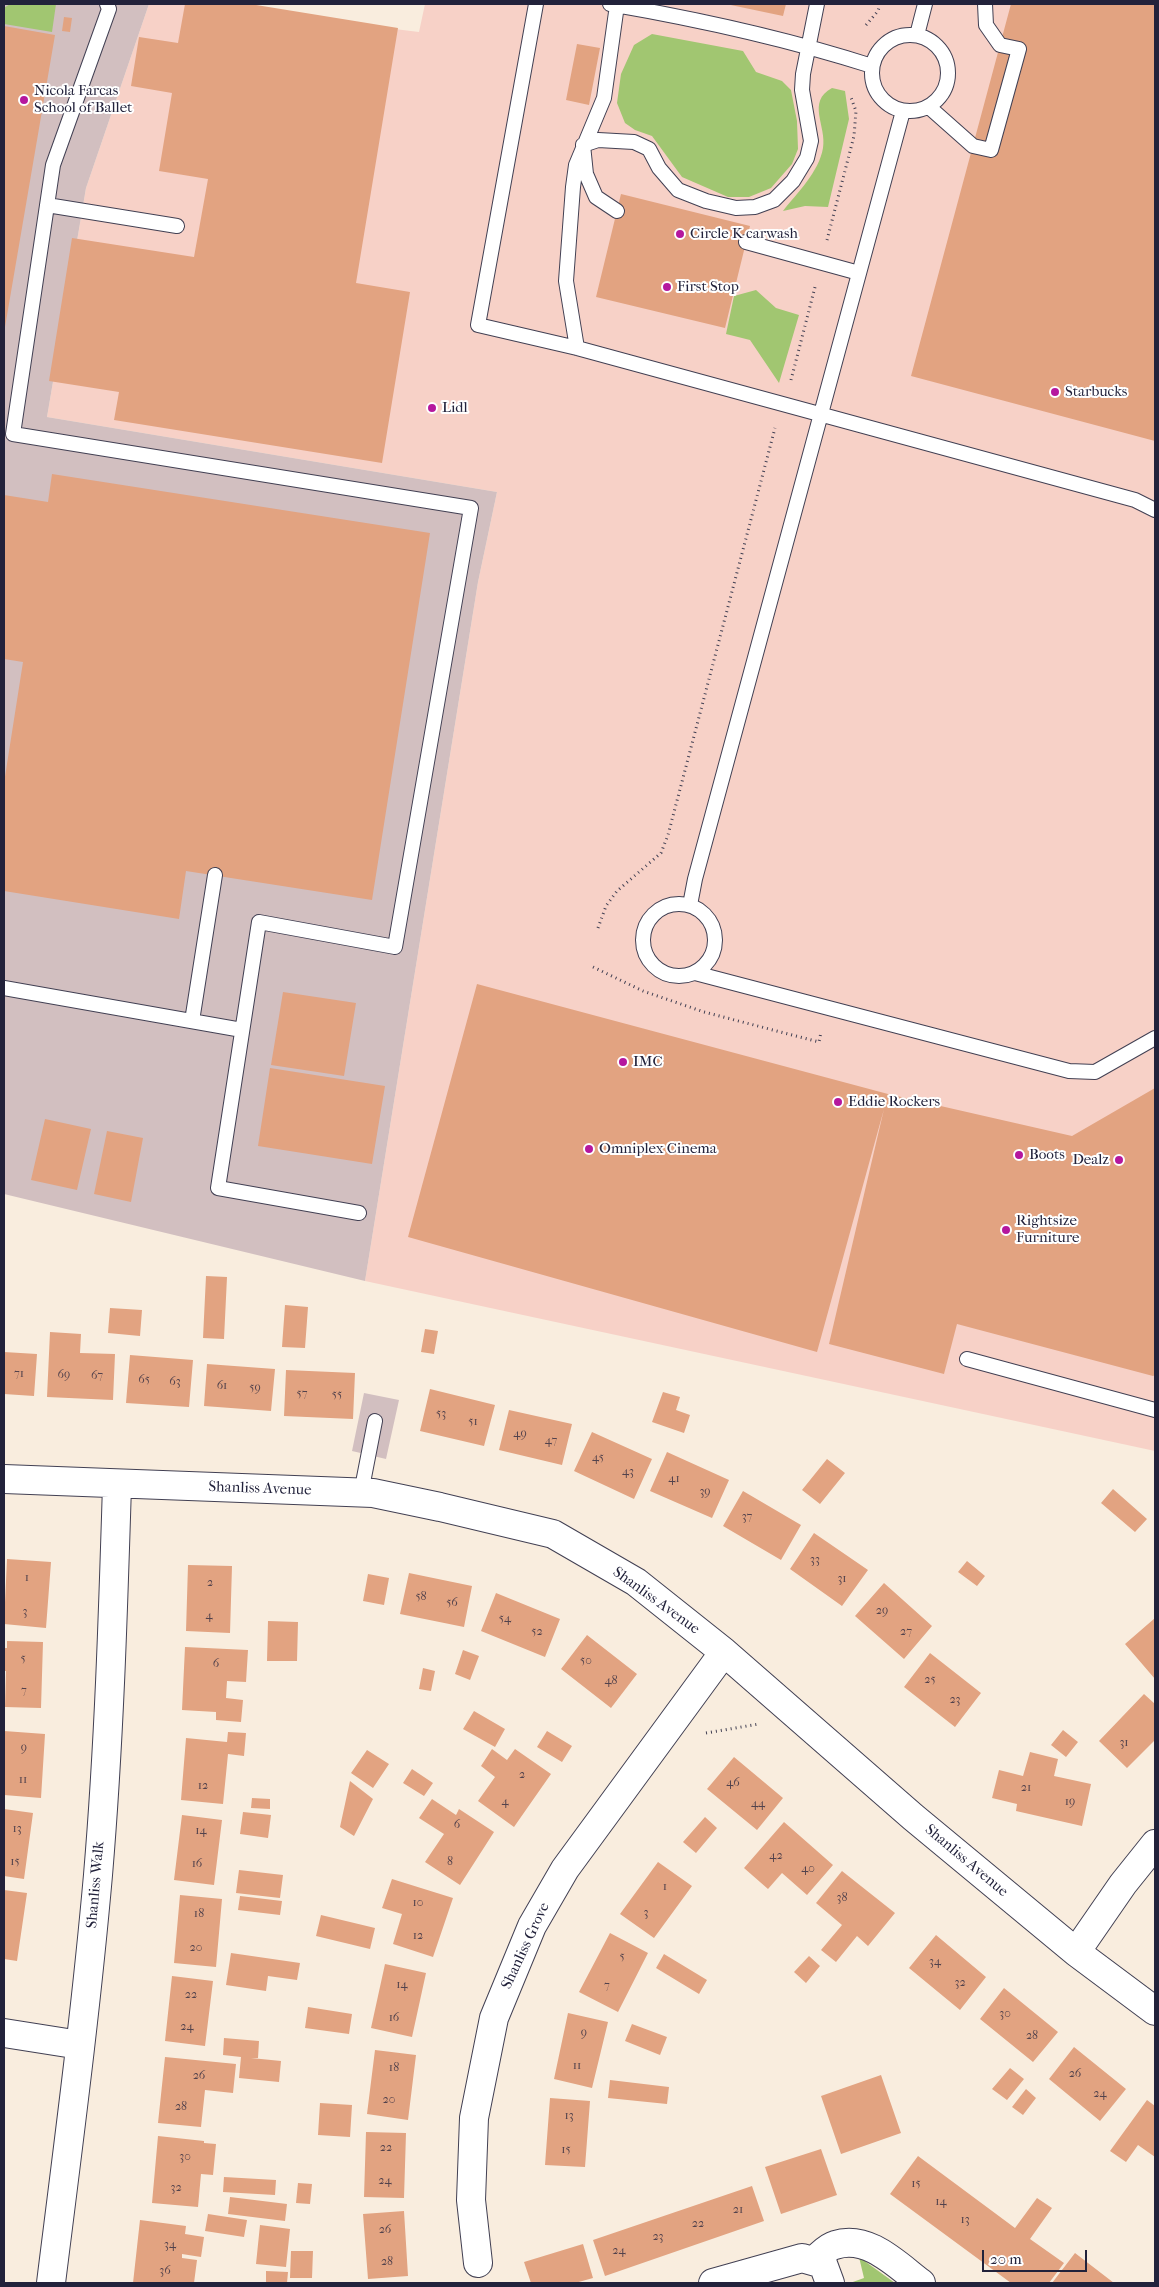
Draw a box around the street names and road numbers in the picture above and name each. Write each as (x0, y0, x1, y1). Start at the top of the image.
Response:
street label: Shanliss Avenue (208, 1478, 312, 1500)
street label: Shanliss Avenue (609, 1563, 703, 1639)
street label: Shanliss Avenue (921, 1821, 1011, 1901)
street label: Shanliss Walk (83, 1841, 109, 1929)
street label: Shanliss Grove (498, 1900, 554, 1992)

